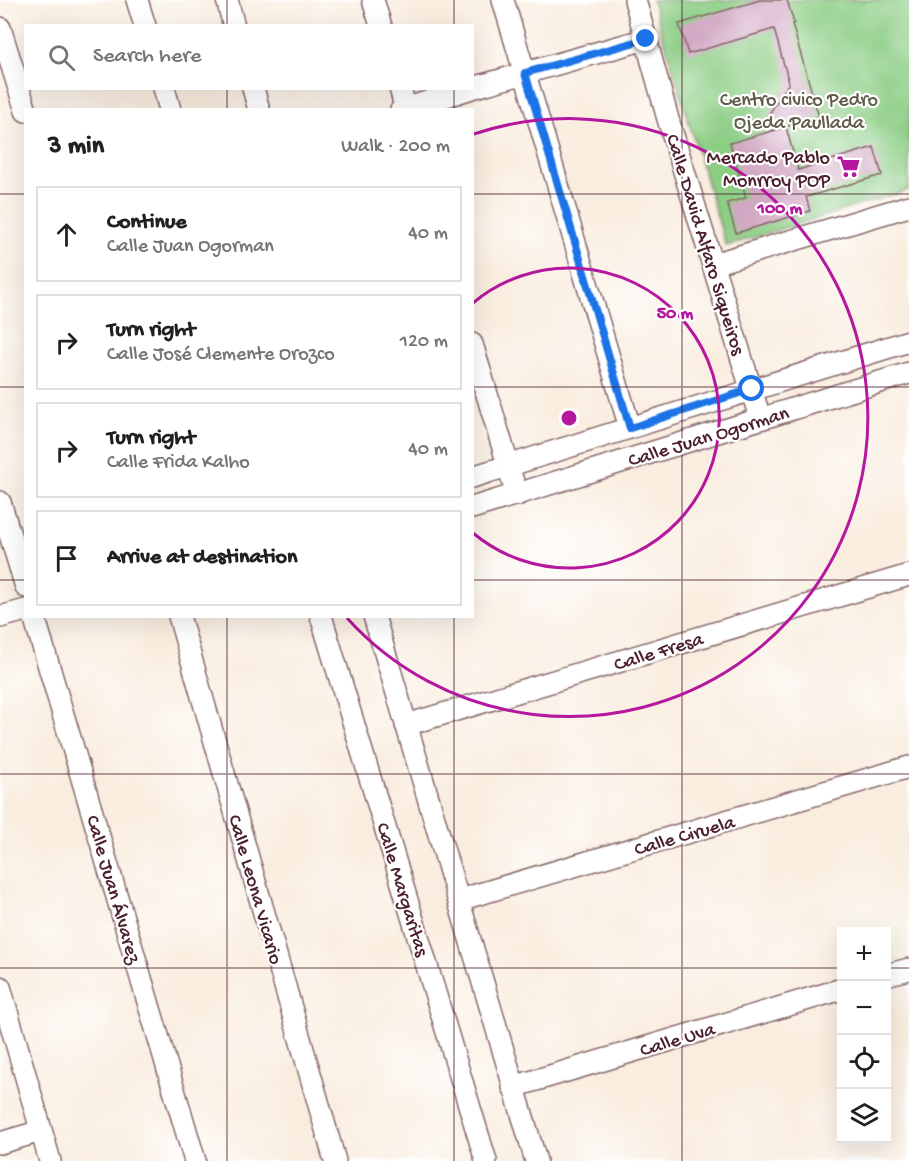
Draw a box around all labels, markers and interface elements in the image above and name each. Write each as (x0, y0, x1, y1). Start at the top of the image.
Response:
search box (24, 24, 474, 90)
route end (632, 25, 658, 51)
icon: search (45, 41, 78, 74)
text: Search here (93, 44, 201, 70)
park label: Centro civico Pedro Ojeda Paullada (720, 90, 878, 136)
text: 3 min (48, 132, 104, 163)
street label: Calle David Alfaro Siqueiros (659, 132, 748, 359)
text: Walk · 200 m (341, 136, 450, 159)
place label: Mercado Pablo Monrroy POP (707, 148, 831, 194)
supermarket icon: Mercado Pablo Monrroy POP (835, 154, 861, 180)
text: 100 m (757, 199, 803, 220)
text: Continue (107, 210, 187, 236)
icon: ahead (50, 218, 83, 251)
text: 40 m (408, 223, 448, 246)
text: Calle Juan Ogorman (107, 236, 274, 259)
text: 50 m (657, 304, 694, 325)
text: Turn right (107, 318, 195, 344)
icon: right (50, 326, 83, 359)
text: 120 m (400, 331, 448, 354)
text: Calle José Clemente Orozco (107, 344, 335, 367)
route start (738, 375, 764, 401)
street label: Calle Juan Ogorman (626, 403, 793, 474)
centre of rings (559, 408, 579, 428)
text: Turn right (107, 426, 195, 452)
icon: right (50, 434, 83, 467)
text: 40 m (408, 439, 448, 462)
text: Calle Frida Kalho (107, 452, 250, 475)
icon: arrive (50, 542, 83, 575)
text: Arrive at destination (107, 545, 297, 571)
street label: Calle Fresa (612, 629, 707, 678)
street label: Calle Juan Álvarez (79, 812, 146, 968)
street label: Calle Ciruela (632, 812, 739, 863)
street label: Calle Leona Vicario (221, 813, 286, 967)
street label: Calle Margaritas (369, 820, 432, 960)
map controls (837, 927, 891, 1143)
button: + (837, 927, 891, 981)
button: − (837, 981, 891, 1035)
street label: Calle Uva (638, 1019, 719, 1064)
button: locate (837, 1035, 891, 1089)
button: layers (837, 1089, 891, 1143)

